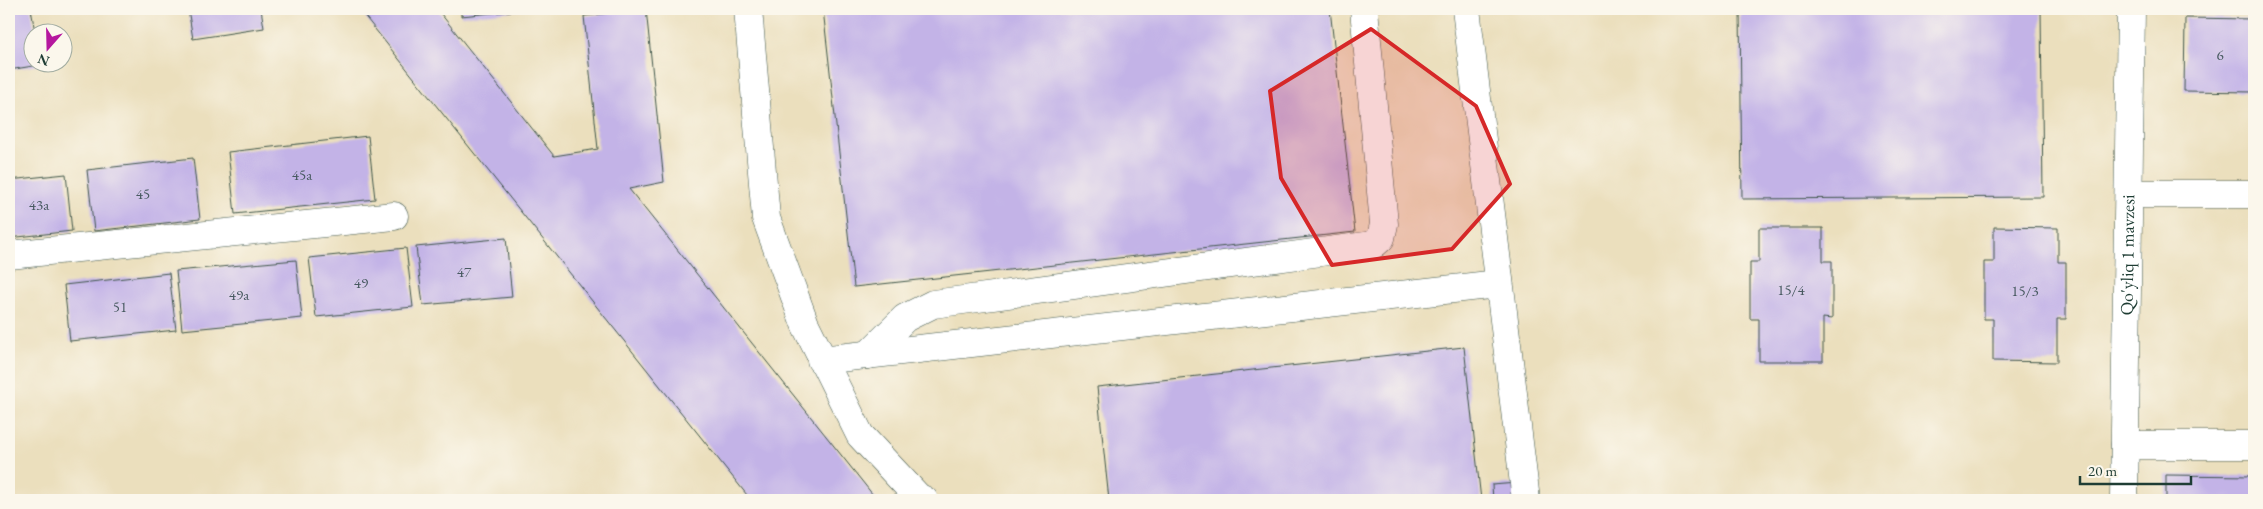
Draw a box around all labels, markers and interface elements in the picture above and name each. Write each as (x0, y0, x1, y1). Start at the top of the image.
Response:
north arrow (22, 22, 72, 72)
house number: 6 (2216, 45, 2224, 64)
text: N (35, 50, 52, 71)
house number: 45a (292, 165, 312, 184)
house number: 45 (136, 184, 150, 203)
street label: Qo'yliq 1 mavzesi (2115, 194, 2139, 316)
house number: 43a (29, 195, 49, 214)
house number: 47 (457, 262, 472, 281)
house number: 49 (354, 273, 368, 292)
house number: 15/4 (1777, 280, 1806, 299)
house number: 15/3 (2011, 281, 2039, 300)
house number: 49a (229, 285, 249, 304)
house number: 51 (113, 297, 127, 316)
scale bar (2080, 454, 2192, 486)
text: 20 m (2088, 461, 2117, 480)

